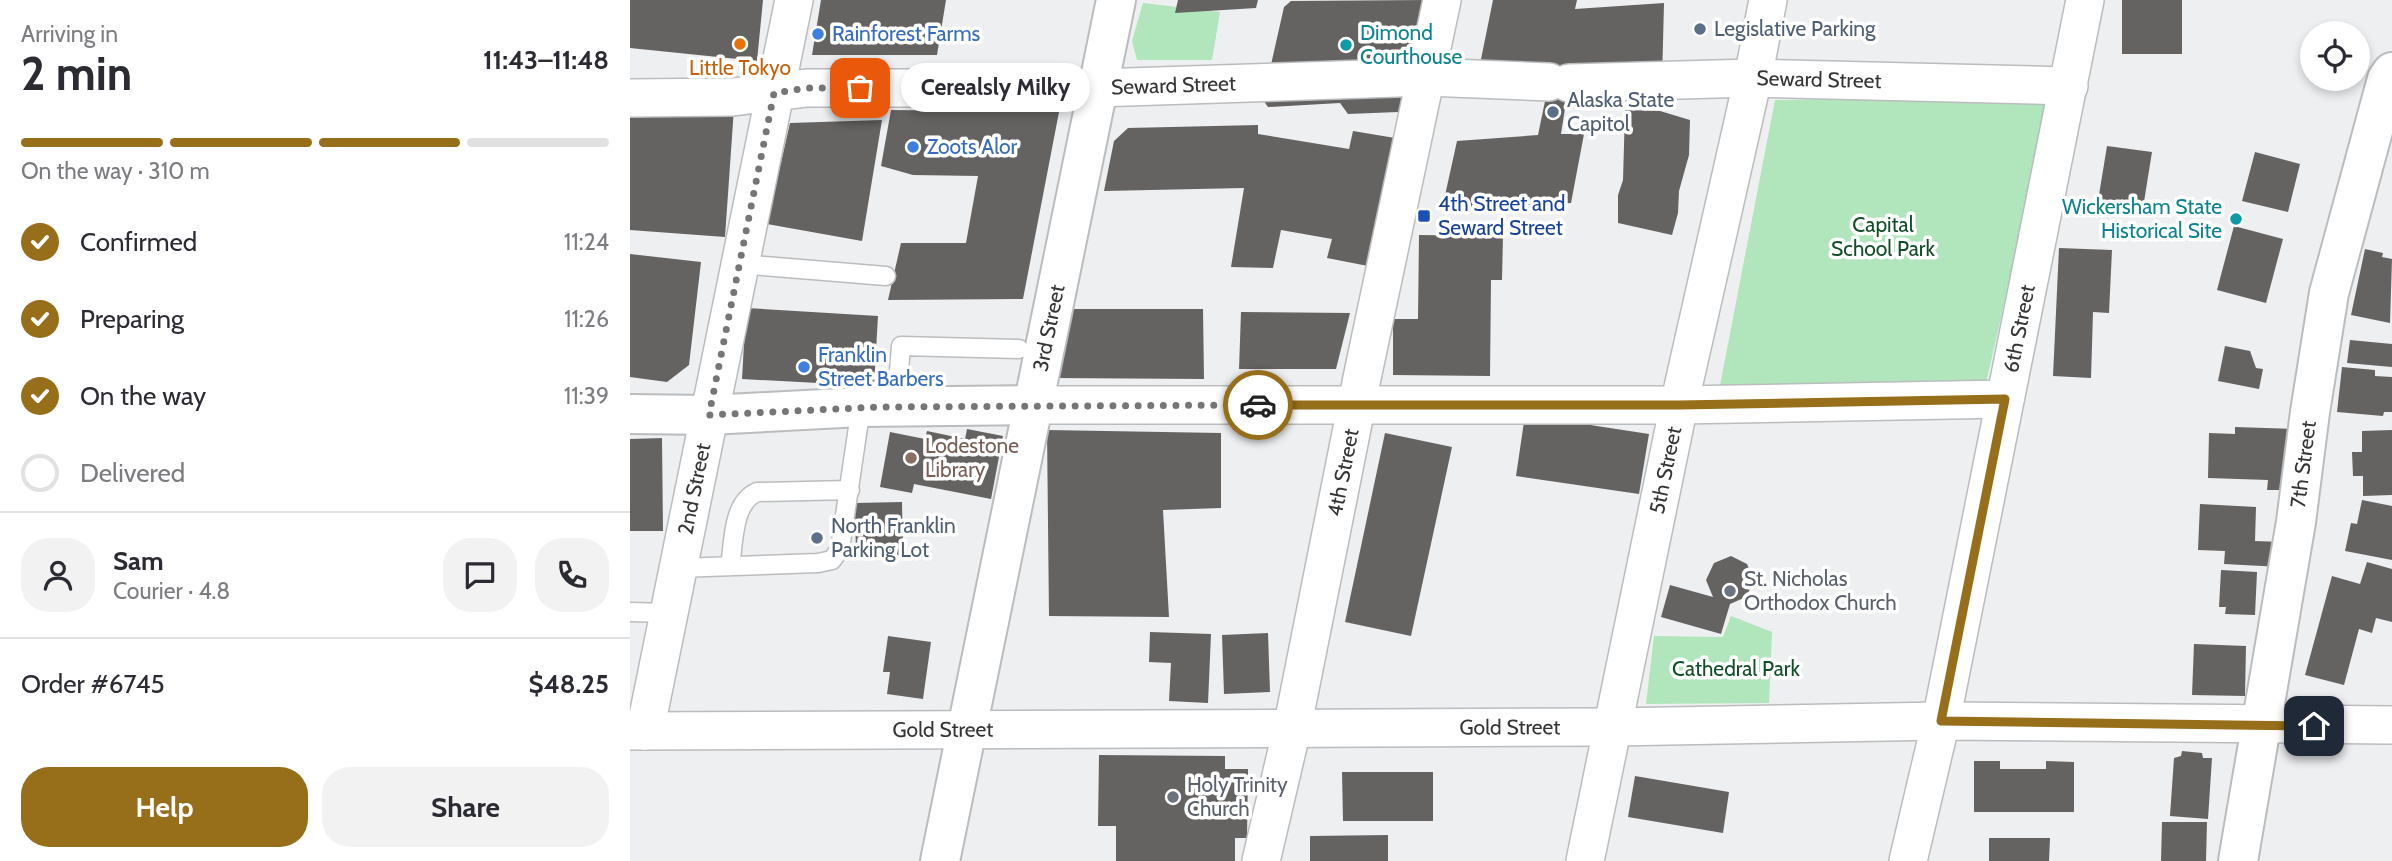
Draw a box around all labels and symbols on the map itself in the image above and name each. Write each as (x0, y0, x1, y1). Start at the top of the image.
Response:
place label: Legislative Parking (1714, 16, 1876, 41)
place label: Dimond Courthouse (1360, 20, 1463, 69)
place label: Rainforest Farms (832, 21, 981, 46)
marker: Legislative Parking (1692, 21, 1708, 37)
marker: Rainforest Farms (810, 26, 826, 42)
marker: Little Tokyo (732, 36, 748, 52)
marker: Dimond Courthouse (1338, 37, 1354, 53)
place label: Little Tokyo (689, 55, 791, 80)
pin (830, 58, 890, 118)
callout: Cerealsly Milky (902, 64, 1091, 112)
street label: Seward Street (1756, 65, 1882, 93)
street label: Seward Street (1110, 70, 1236, 100)
place label: Alaska State Capitol (1567, 87, 1675, 136)
marker: Alaska State Capitol (1545, 104, 1561, 120)
place label: Zoots Alor (927, 134, 1018, 159)
marker: Zoots Alor (905, 139, 921, 155)
place label: 4th Street and Seward Street (1438, 191, 1566, 240)
place label: Wickersham State Historical Site (2062, 194, 2222, 243)
marker: 4th Street and Seward Street (1416, 208, 1432, 224)
marker: Wickersham State Historical Site (2228, 211, 2244, 227)
park label: Capital School Park (1831, 212, 1935, 261)
street label: 3rd Street (1027, 282, 1070, 374)
street label: 6th Street (1998, 282, 2040, 375)
place label: Franklin Street Barbers (818, 342, 944, 391)
marker: Franklin Street Barbers (796, 359, 812, 375)
courier (1223, 370, 1293, 440)
street label: 7th Street (2285, 419, 2321, 509)
street label: 5th Street (1644, 424, 1686, 516)
street label: 4th Street (1322, 426, 1364, 519)
place label: Lodestone Library (925, 433, 1019, 482)
street label: 2nd Street (672, 441, 715, 537)
marker: Lodestone Library (903, 450, 919, 466)
place label: North Franklin Parking Lot (831, 513, 956, 562)
marker: North Franklin Parking Lot (809, 530, 825, 546)
place label: St. Nicholas Orthodox Church (1744, 566, 1897, 615)
marker: St. Nicholas Orthodox Church (1722, 583, 1738, 599)
park label: Cathedral Park (1672, 656, 1800, 681)
pin (2284, 696, 2344, 756)
street label: Gold Street (1460, 714, 1560, 740)
street label: Gold Street (893, 717, 993, 742)
place label: Holy Trinity Church (1187, 772, 1288, 821)
marker: Holy Trinity Church (1165, 789, 1181, 805)

